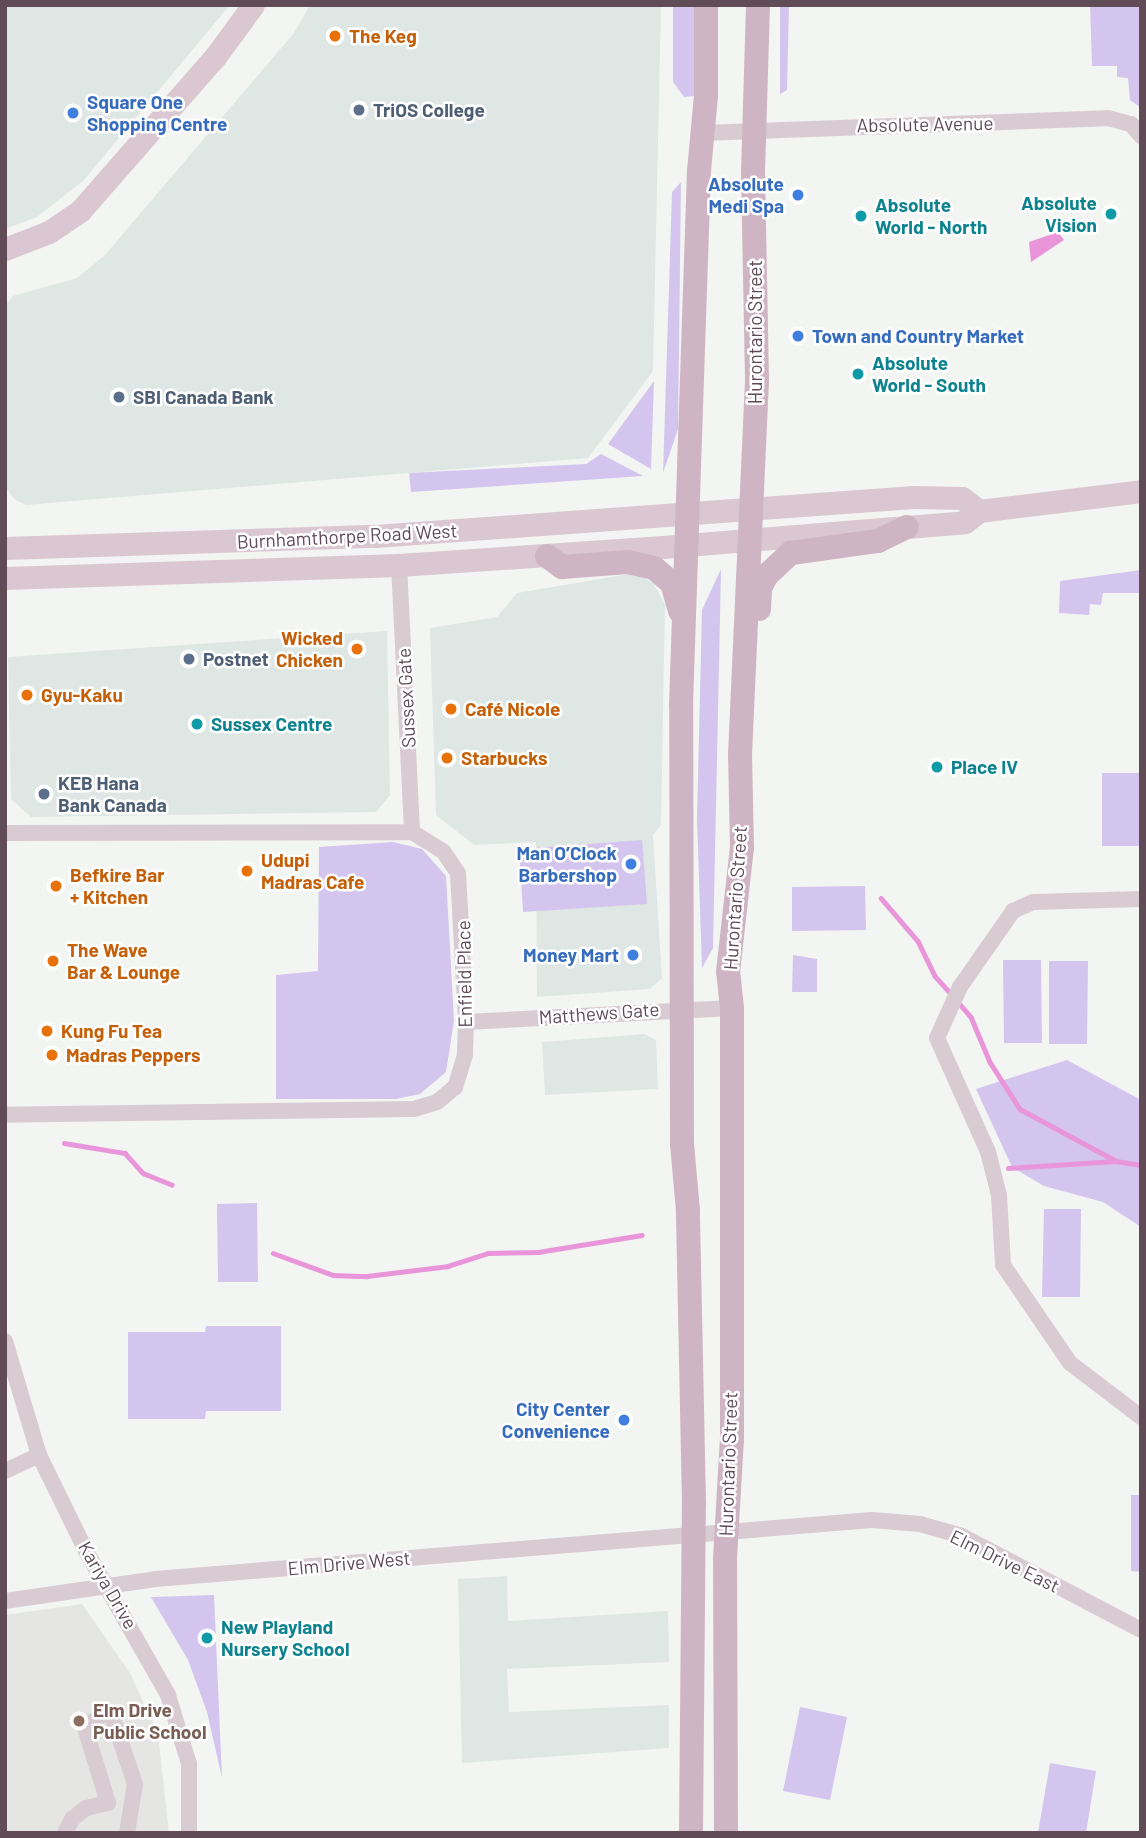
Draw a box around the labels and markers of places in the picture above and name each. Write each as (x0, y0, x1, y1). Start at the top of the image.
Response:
place label: The Keg (349, 25, 417, 47)
marker: The Keg (327, 28, 343, 44)
place label: Square One Shopping Centre (87, 91, 227, 135)
place label: TriOS College (373, 99, 485, 121)
marker: TriOS College (351, 102, 367, 118)
marker: Square One Shopping Centre (65, 105, 81, 121)
place label: Absolute Medi Spa (708, 173, 784, 217)
marker: Absolute Medi Spa (790, 187, 806, 203)
place label: Absolute Vision (1021, 192, 1097, 236)
place label: Absolute World - North (875, 194, 987, 238)
marker: Absolute Vision (1103, 206, 1119, 222)
marker: Absolute World - North (853, 208, 869, 224)
place label: Town and Country Market (812, 325, 1024, 347)
marker: Town and Country Market (790, 328, 806, 344)
place label: Absolute World - South (872, 352, 986, 396)
marker: Absolute World - South (850, 366, 866, 382)
place label: SBI Canada Bank (133, 386, 274, 408)
marker: SBI Canada Bank (111, 389, 127, 405)
place label: Wicked Chicken (276, 627, 343, 671)
marker: Wicked Chicken (349, 641, 365, 657)
place label: Postnet (203, 648, 269, 670)
marker: Postnet (181, 651, 197, 667)
place label: Gyu-Kaku (41, 684, 123, 706)
marker: Gyu-Kaku (19, 687, 35, 703)
place label: Café Nicole (465, 698, 560, 720)
marker: Café Nicole (443, 701, 459, 717)
place label: Sussex Centre (211, 713, 332, 735)
marker: Sussex Centre (189, 716, 205, 732)
place label: Starbucks (461, 747, 548, 769)
marker: Starbucks (439, 750, 455, 766)
place label: Place IV (951, 756, 1018, 778)
marker: Place IV (929, 759, 945, 775)
place label: KEB Hana Bank Canada (58, 772, 167, 816)
marker: KEB Hana Bank Canada (36, 786, 52, 802)
place label: Man O’Clock Barbershop (516, 842, 617, 886)
place label: Udupi Madras Cafe (261, 849, 364, 893)
marker: Man O’Clock Barbershop (623, 856, 639, 872)
marker: Udupi Madras Cafe (239, 863, 255, 879)
place label: Befkire Bar + Kitchen (70, 864, 164, 908)
marker: Befkire Bar + Kitchen (48, 878, 64, 894)
place label: The Wave Bar & Lounge (67, 939, 180, 983)
place label: Money Mart (523, 944, 619, 966)
marker: Money Mart (625, 947, 641, 963)
marker: The Wave Bar & Lounge (45, 953, 61, 969)
place label: Kung Fu Tea (61, 1020, 162, 1042)
marker: Kung Fu Tea (39, 1023, 55, 1039)
place label: Madras Peppers (66, 1044, 201, 1066)
marker: Madras Peppers (44, 1047, 60, 1063)
place label: City Center Convenience (502, 1398, 610, 1442)
marker: City Center Convenience (616, 1412, 632, 1428)
place label: New Playland Nursery School (221, 1616, 350, 1660)
marker: New Playland Nursery School (199, 1630, 215, 1646)
place label: Elm Drive Public School (93, 1699, 207, 1743)
marker: Elm Drive Public School (71, 1713, 87, 1729)

